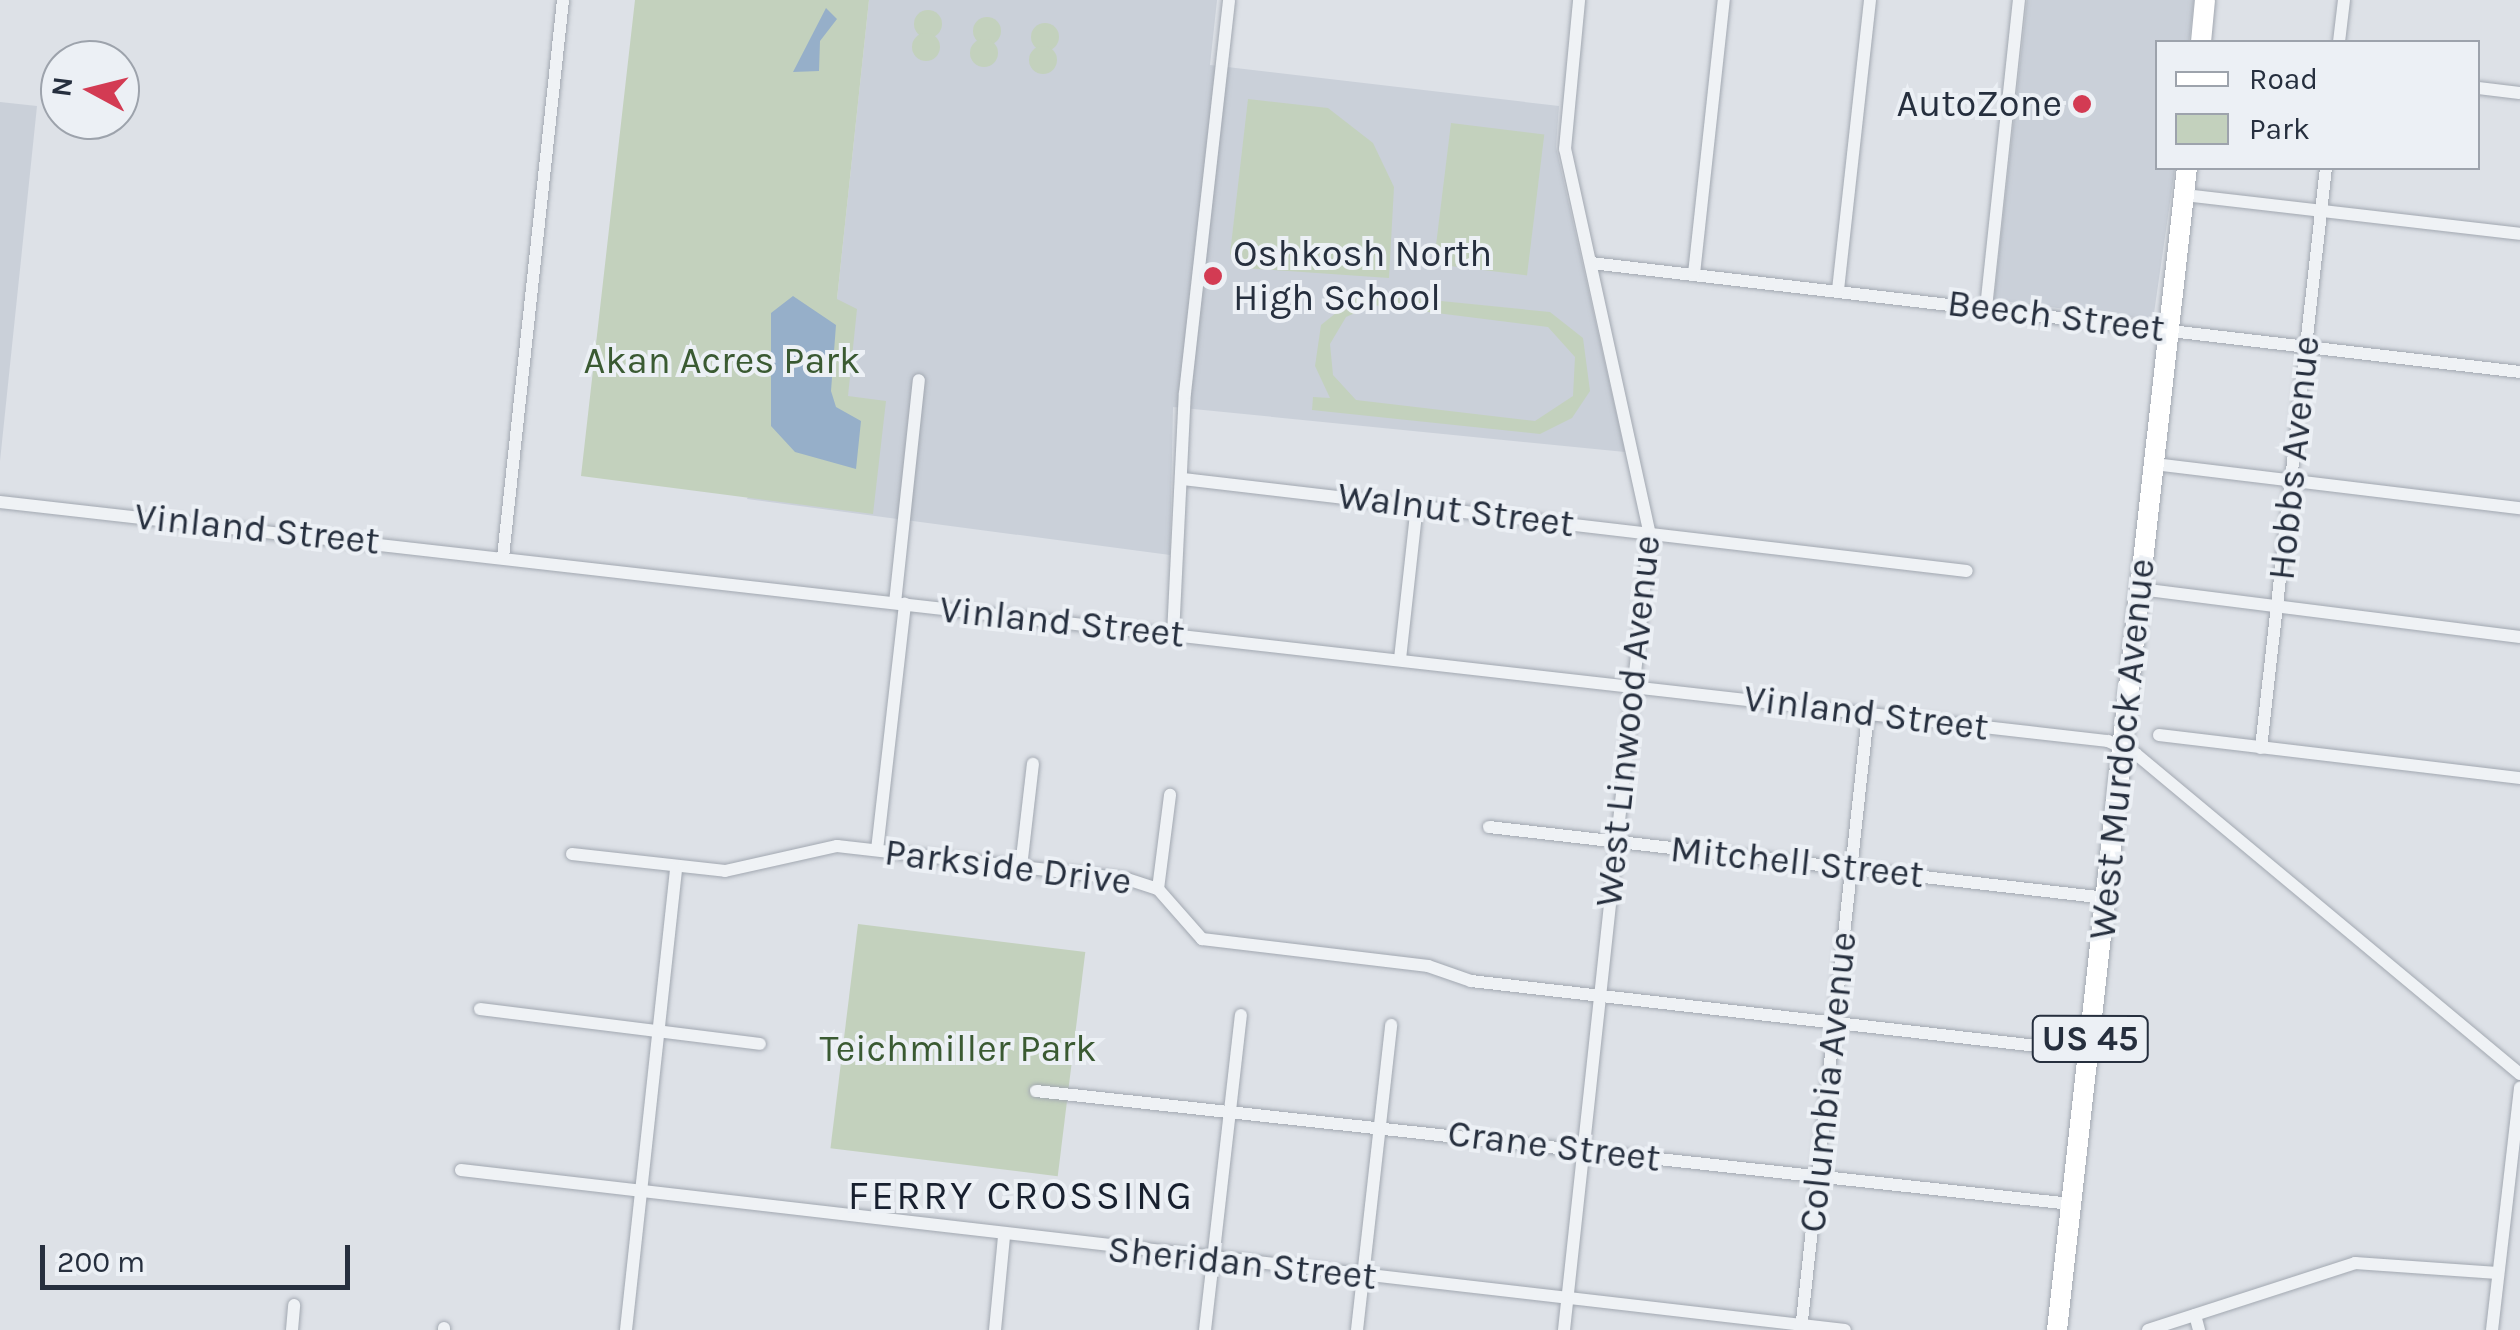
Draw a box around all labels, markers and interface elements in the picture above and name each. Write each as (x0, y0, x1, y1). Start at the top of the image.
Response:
north arrow (40, 40, 140, 140)
legend (2155, 40, 2480, 170)
text: Road (2249, 61, 2318, 97)
text: N (44, 75, 79, 99)
place label: AutoZone (1896, 81, 2062, 127)
marker: AutoZone (2071, 93, 2093, 115)
text: Park (2249, 111, 2310, 147)
place label: Oshkosh North High School (1233, 231, 1492, 320)
marker: Oshkosh North High School (1202, 265, 1224, 287)
street label: Beech Street (1945, 280, 2167, 352)
street label: Hobbs Avenue (2259, 334, 2329, 582)
park label: Akan Acres Park (584, 338, 860, 384)
street label: Walnut Street (1335, 473, 1577, 547)
street label: Vinland Street (132, 493, 382, 565)
street label: West Linwood Avenue (1586, 533, 1670, 909)
street label: West Murdock Avenue (2079, 556, 2165, 942)
street label: Vinland Street (937, 586, 1187, 658)
street label: Vinland Street (1741, 675, 1991, 751)
street label: Mitchell Street (1668, 826, 1926, 898)
street label: Parkside Drive (882, 829, 1134, 905)
street label: Columbia Avenue (1790, 929, 1866, 1235)
road number: US 45 (2030, 1009, 2150, 1069)
park label: Teichmiller Park (819, 1026, 1097, 1072)
street label: Crane Street (1445, 1110, 1663, 1182)
district label: FERRY CROSSING (848, 1172, 1194, 1220)
scale bar (45, 1225, 355, 1287)
street label: Sheridan Street (1105, 1226, 1379, 1300)
text: 200 m (57, 1244, 145, 1280)

